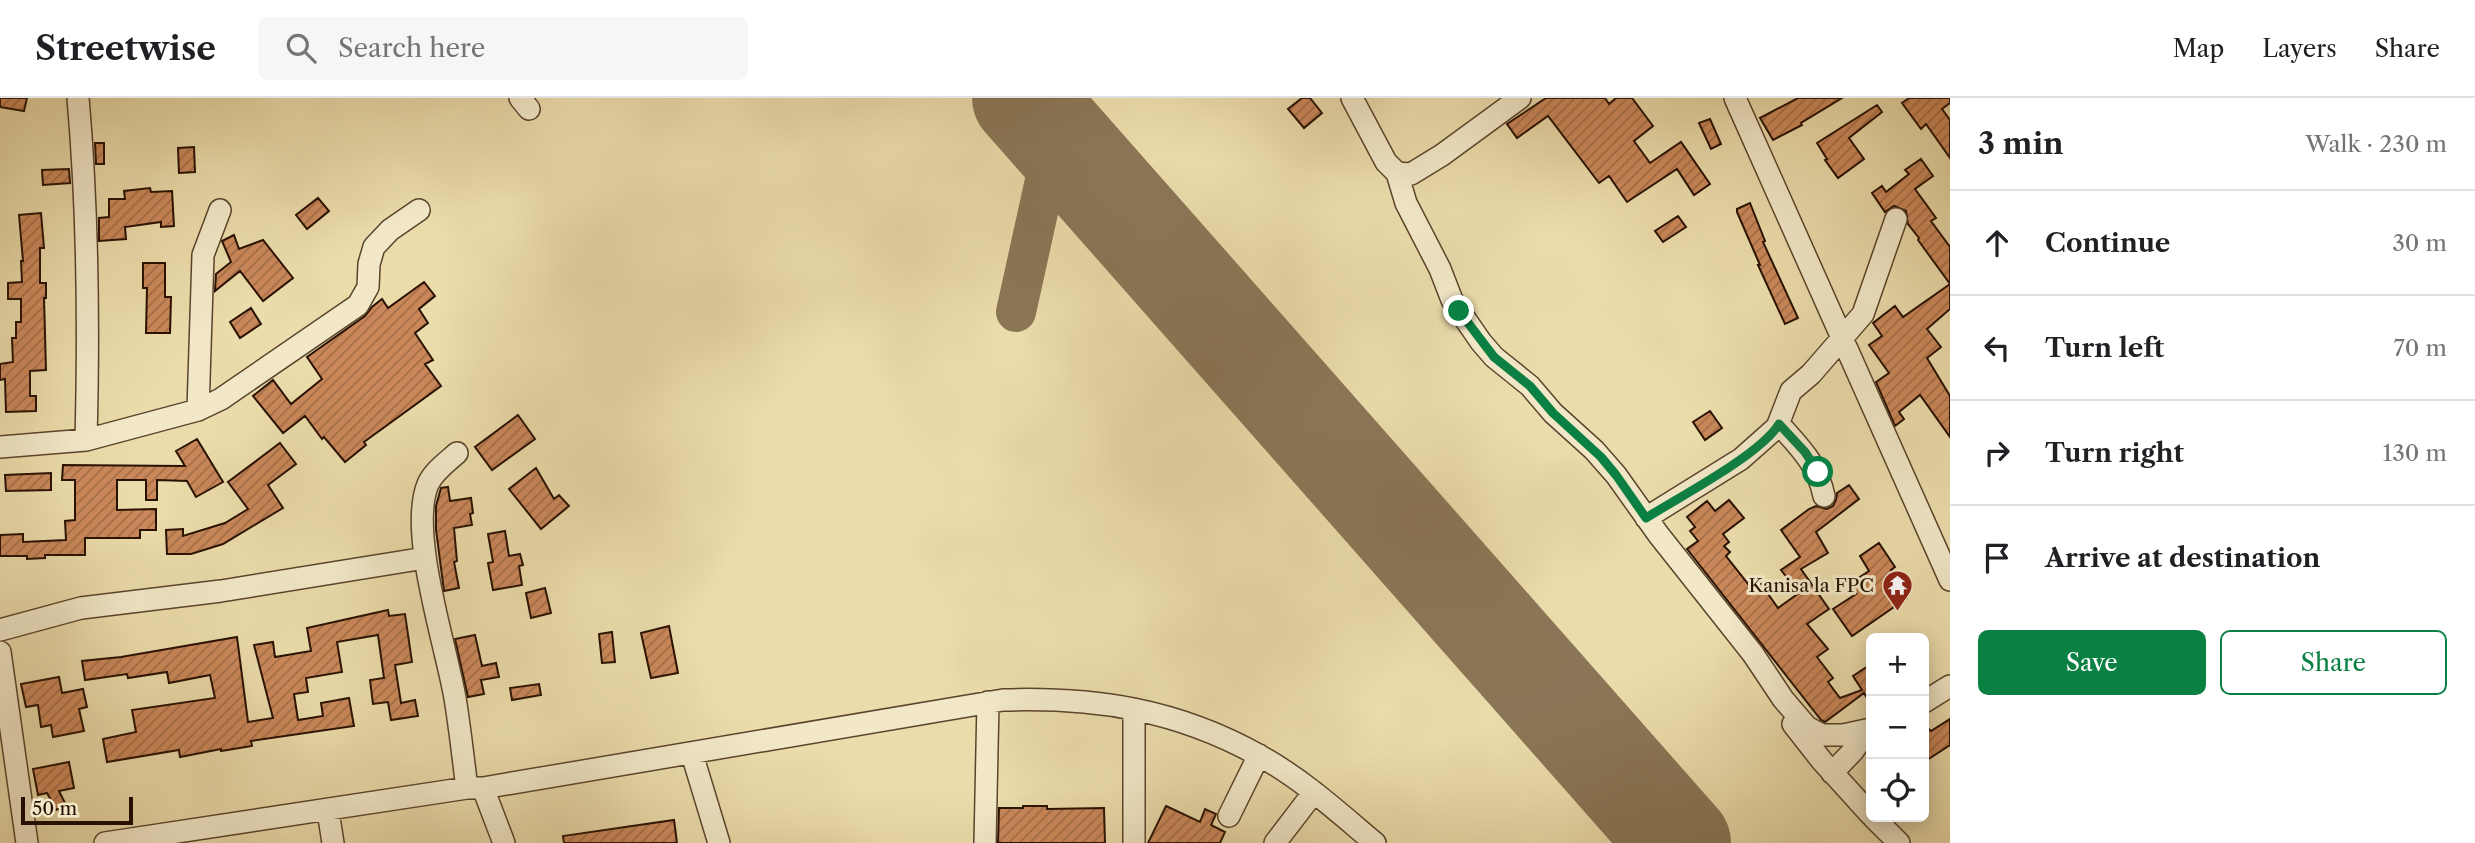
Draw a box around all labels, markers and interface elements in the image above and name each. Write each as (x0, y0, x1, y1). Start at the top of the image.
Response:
search box (258, 17, 748, 80)
text: Streetwise (35, 28, 216, 69)
icon: search (282, 29, 320, 67)
text: Search here (338, 32, 485, 64)
text: Map (2173, 34, 2224, 63)
text: Layers (2262, 34, 2337, 63)
text: Share (2375, 34, 2440, 63)
text: 3 min (1978, 125, 2064, 162)
text: Walk · 230 m (2305, 130, 2447, 158)
icon: ahead (1978, 224, 2016, 262)
text: Continue (2045, 227, 2170, 259)
text: 30 m (2392, 229, 2447, 257)
route end (1443, 295, 1474, 326)
icon: left (1978, 329, 2016, 367)
text: Turn left (2045, 332, 2164, 364)
text: 70 m (2394, 334, 2447, 362)
icon: right (1978, 434, 2016, 472)
text: Turn right (2045, 437, 2184, 469)
text: 130 m (2383, 439, 2447, 467)
route start (1802, 456, 1833, 487)
icon: arrive (1978, 539, 2016, 577)
text: Arrive at destination (2045, 542, 2320, 574)
temple icon: Kanisa la FPC (1880, 568, 1914, 612)
place label: Kanisa la FPC (1748, 574, 1874, 597)
button: Save (1978, 630, 2206, 695)
button: Share (2220, 630, 2447, 695)
map controls (1866, 633, 1929, 822)
button: + (1866, 633, 1929, 696)
button: − (1866, 696, 1929, 759)
button: locate (1866, 759, 1929, 822)
scale bar (21, 794, 133, 826)
text: 50 m (32, 797, 77, 820)

